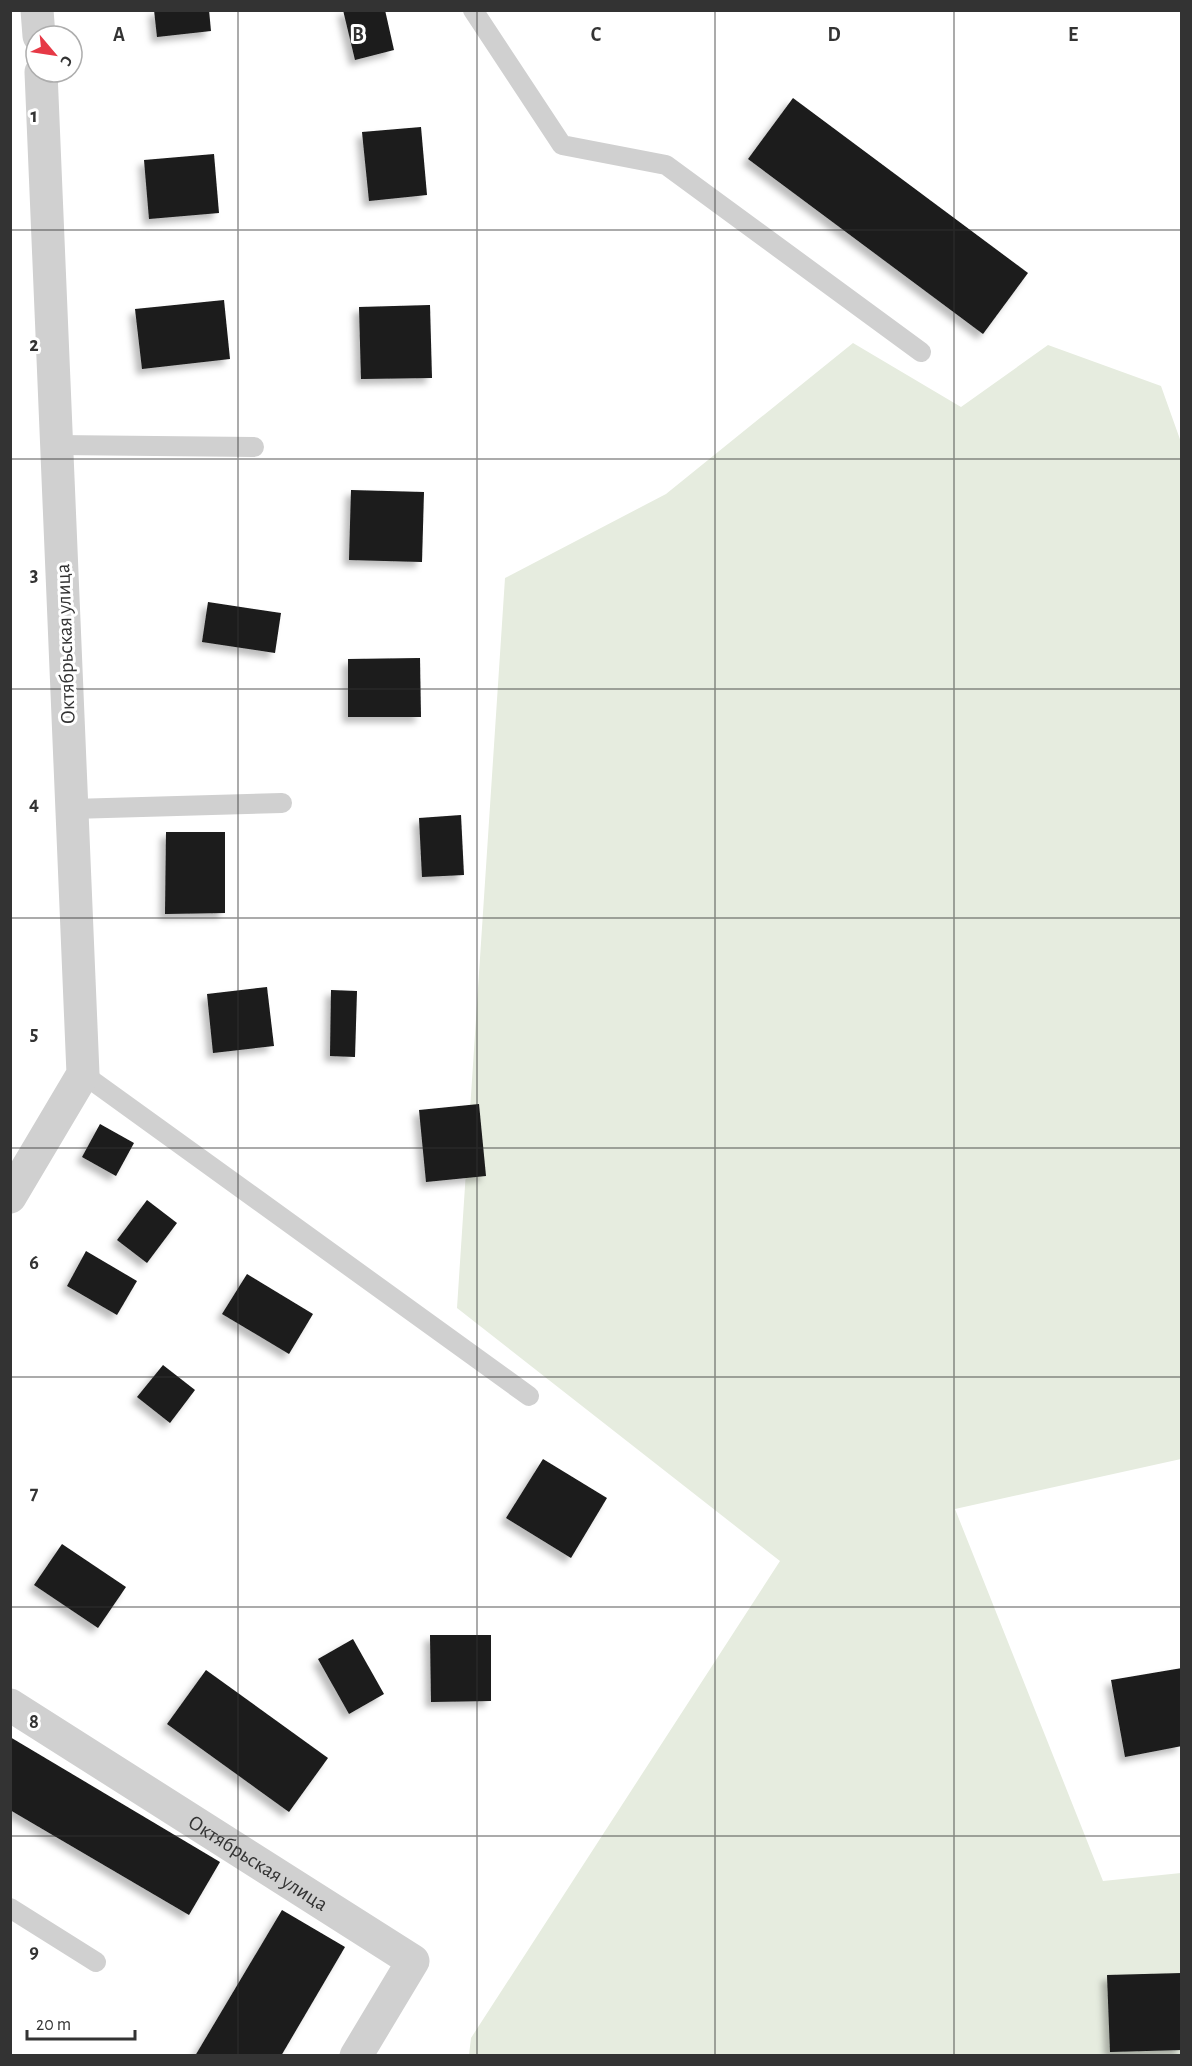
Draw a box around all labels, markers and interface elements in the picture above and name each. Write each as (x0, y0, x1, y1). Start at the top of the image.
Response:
north arrow (24, 24, 84, 84)
text: A (113, 25, 125, 45)
text: B (352, 25, 364, 45)
text: C (591, 25, 602, 45)
text: D (827, 25, 841, 45)
text: E (1068, 25, 1078, 45)
text: С (57, 53, 75, 69)
text: 1 (30, 106, 38, 126)
text: 2 (29, 335, 39, 355)
street label: Октябрьская улица (52, 563, 79, 725)
text: 3 (30, 565, 38, 585)
text: 4 (29, 794, 39, 814)
text: 5 (30, 1024, 38, 1044)
text: 6 (29, 1253, 39, 1273)
text: 7 (30, 1483, 39, 1503)
text: 8 (29, 1712, 39, 1732)
street label: Октябрьская улица (184, 1811, 332, 1915)
text: 9 (29, 1942, 39, 1962)
scale bar (27, 2003, 135, 2041)
text: 20 m (36, 2016, 71, 2034)

